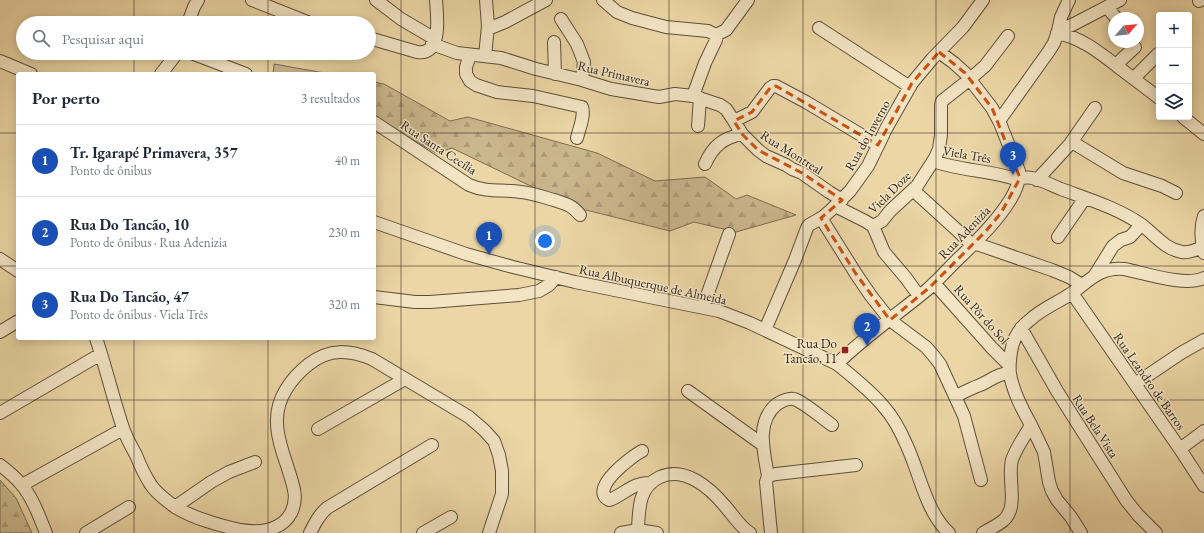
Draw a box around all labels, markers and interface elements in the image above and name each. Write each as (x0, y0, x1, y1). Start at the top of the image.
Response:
north arrow (1108, 12, 1144, 48)
map controls (1156, 12, 1192, 120)
button: + (1156, 12, 1192, 48)
search box (16, 16, 376, 60)
icon: search (30, 27, 52, 49)
text: Pesquisar aqui (62, 29, 144, 48)
button: − (1156, 48, 1192, 84)
street label: Rua Primavera (576, 57, 652, 90)
button: layers (1156, 84, 1192, 120)
text: Por perto (32, 87, 100, 109)
text: 3 resultados (301, 90, 360, 107)
street label: Rua do Inverno (841, 97, 894, 174)
street label: Rua Santa Cecília (397, 116, 481, 179)
street label: Rua Montreal (757, 127, 826, 178)
street label: Viela Três (941, 142, 992, 167)
pin: 3 (1000, 142, 1026, 175)
text: Tr. Igarapé Primavera, 357 (70, 143, 238, 162)
text: 1 (42, 152, 48, 169)
text: 40 m (335, 152, 360, 169)
text: Ponto de ônibus (70, 162, 151, 179)
street label: Viela Doze (864, 167, 914, 217)
street label: Rua Adenizia (935, 201, 995, 263)
text: Rua Do Tancão, 10 (70, 215, 189, 234)
pin: 1 (476, 222, 502, 255)
text: 2 (42, 224, 48, 241)
text: 230 m (329, 224, 360, 241)
your location (535, 231, 555, 251)
text: Ponto de ônibus · Rua Adenizia (70, 234, 227, 251)
street label: Rua Albuquerque de Almeida (578, 261, 729, 309)
street label: Rua Pôr do Sol (950, 281, 1013, 348)
text: Rua Do Tancão, 47 (70, 287, 189, 306)
text: 3 (42, 296, 48, 313)
text: 320 m (329, 296, 360, 313)
text: Ponto de ônibus · Viela Três (70, 306, 208, 323)
pin: 2 (854, 313, 880, 346)
street label: Rua Leandro de Barros (1110, 329, 1190, 433)
place label: Rua Do Tancão, 11 (783, 335, 837, 367)
marker: Rua Do Tancão, 11 (840, 345, 850, 355)
street label: Rua Bela Vista (1069, 391, 1123, 462)

